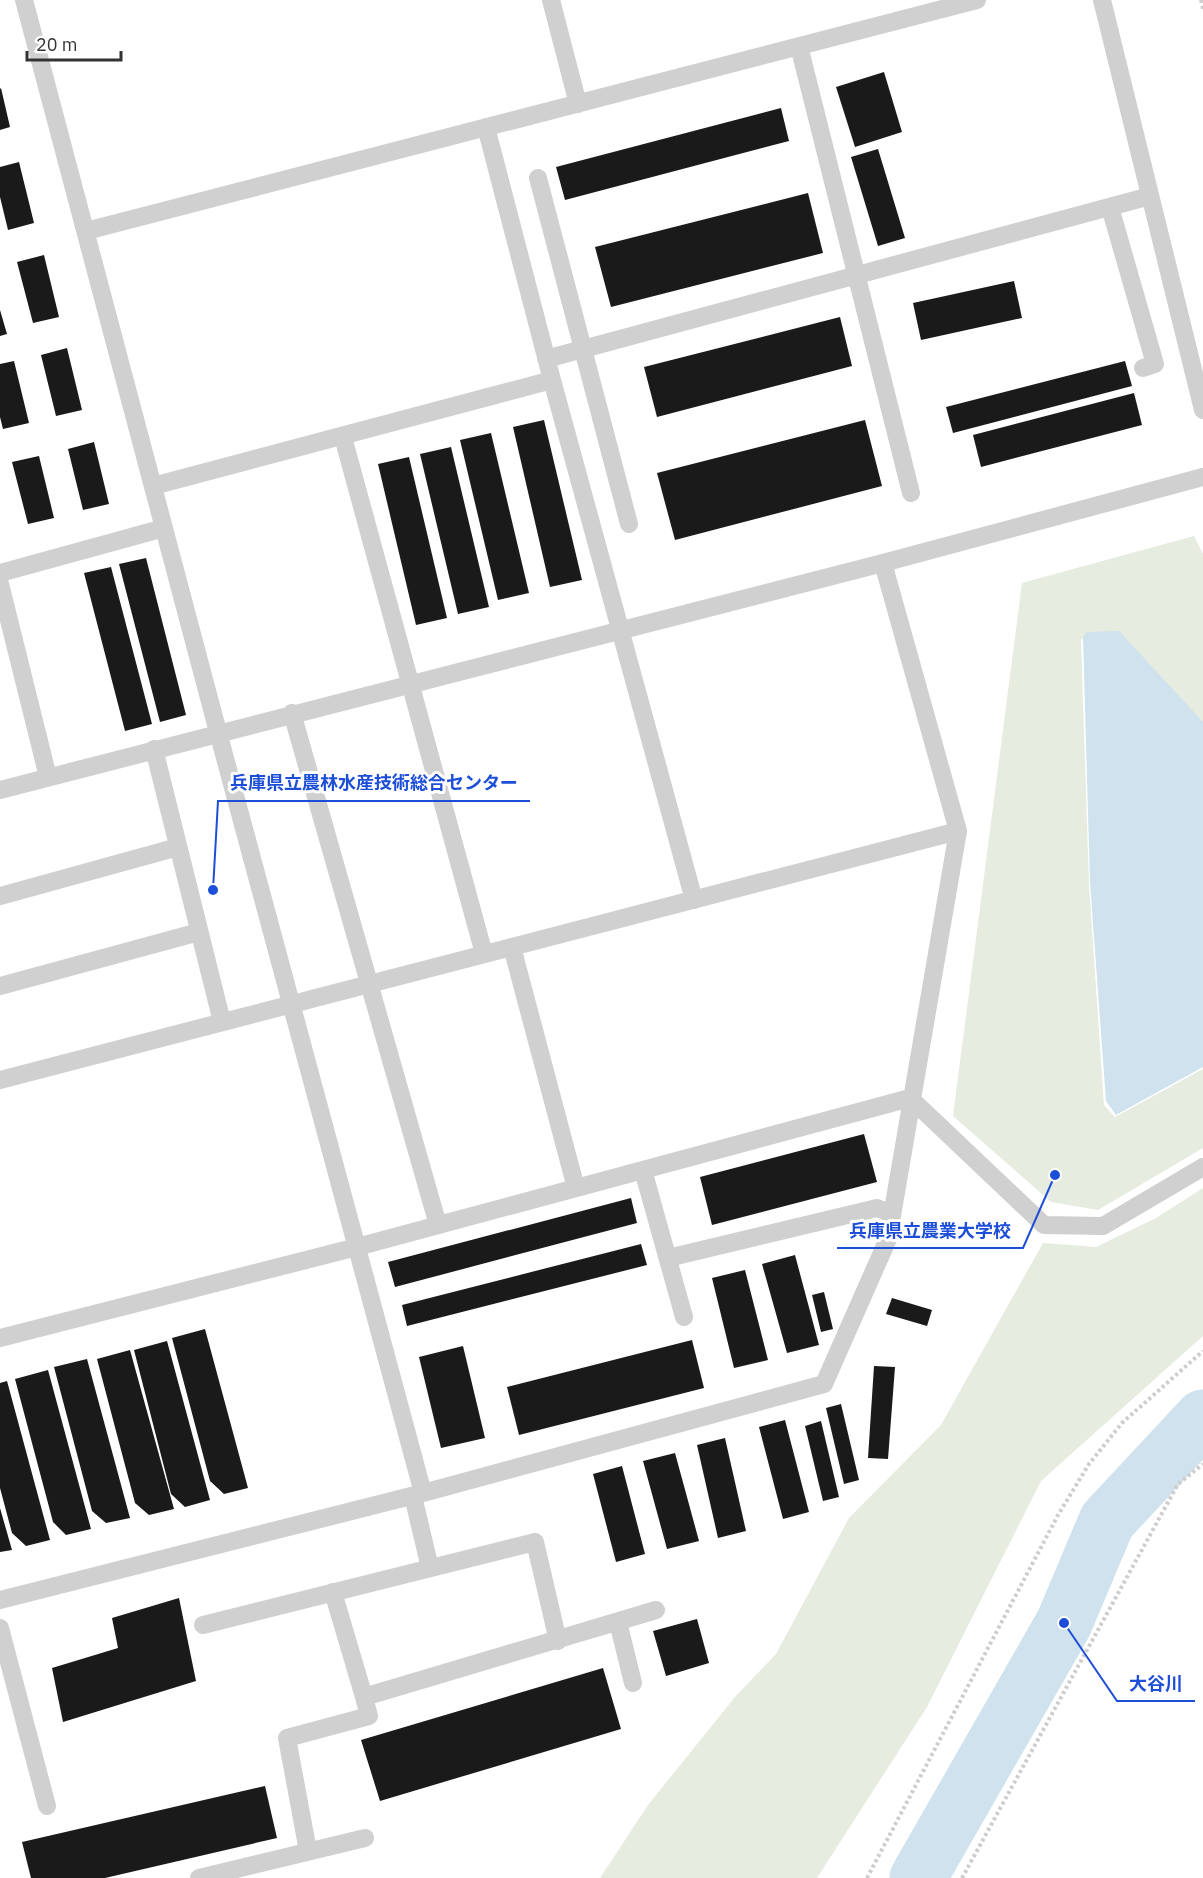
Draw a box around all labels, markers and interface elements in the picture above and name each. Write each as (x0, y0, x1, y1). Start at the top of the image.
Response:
scale bar (27, 24, 122, 62)
text: 20 m (36, 33, 78, 56)
callout: 兵庫県立農林水産技術総合センター (218, 765, 530, 801)
text: 兵庫県立農林水産技術総合センター (230, 771, 518, 794)
callout: 兵庫県立農業大学校 (837, 1212, 1023, 1248)
text: 兵庫県立農業大学校 (849, 1219, 1011, 1242)
callout: 大谷川 (1117, 1665, 1195, 1701)
text: 大谷川 (1129, 1672, 1183, 1695)

